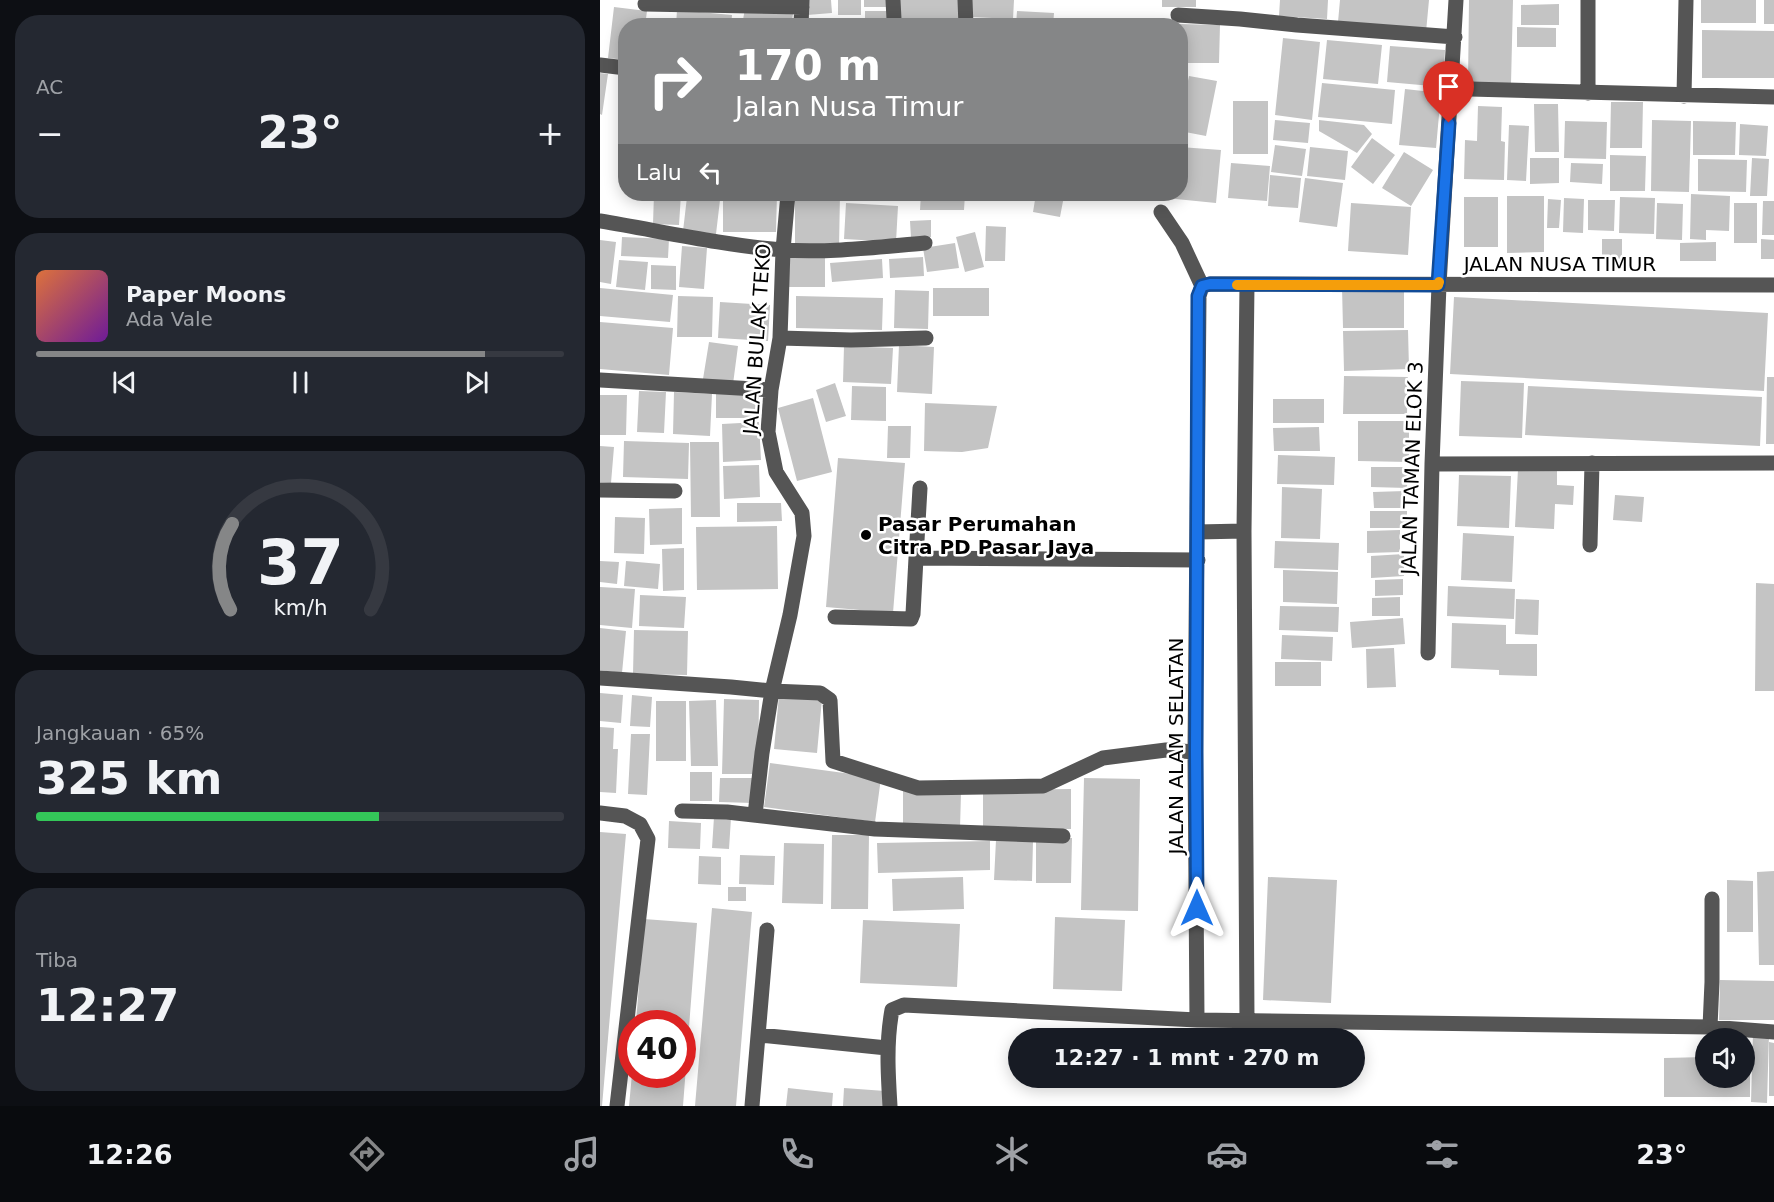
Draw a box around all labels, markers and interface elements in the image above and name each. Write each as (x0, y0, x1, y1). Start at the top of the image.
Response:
text: 170 m (735, 41, 881, 90)
icon: right (636, 42, 714, 120)
pin (1423, 61, 1474, 123)
icon: arrive (1432, 70, 1465, 103)
text: AC (36, 75, 63, 99)
text: Jalan Nusa Timur (735, 91, 963, 122)
text: 23° (257, 106, 343, 159)
text: − (36, 114, 64, 153)
text: + (536, 114, 564, 153)
icon: left (694, 156, 727, 189)
text: Lalu (636, 160, 682, 185)
street label: JALAN BULAK TEKO (738, 243, 776, 437)
street label: JALAN NUSA TIMUR (1462, 252, 1656, 276)
text: Paper Moons (126, 282, 286, 307)
text: Ada Vale (126, 307, 213, 331)
street label: JALAN TAMAN ELOK 3 (1396, 361, 1428, 577)
icon: previous (108, 366, 141, 399)
icon: pause (284, 366, 317, 399)
icon: next (460, 366, 493, 399)
place label: Pasar Perumahan Citra PD Pasar Jaya (878, 512, 1094, 559)
text: 37 (257, 526, 343, 599)
marker: Pasar Perumahan Citra PD Pasar Jaya (859, 528, 873, 542)
text: km/h (273, 595, 327, 620)
street label: JALAN ALAM SELATAN (1164, 638, 1188, 856)
text: Jangkauan · 65% (36, 721, 204, 745)
text: 325 km (36, 752, 222, 805)
position arrow (1165, 876, 1229, 940)
text: Tiba (36, 948, 78, 972)
text: 12:27 (36, 979, 179, 1032)
speed limit sign: 40 (618, 1010, 696, 1088)
map controls (1695, 1028, 1755, 1088)
button: sound (1695, 1028, 1755, 1088)
text: 12:27 · 1 mnt · 270 m (1054, 1045, 1319, 1070)
icon: directions (346, 1133, 388, 1175)
icon: music (561, 1133, 603, 1175)
icon: phone (776, 1133, 818, 1175)
icon: climate (991, 1133, 1033, 1175)
icon: car (1206, 1133, 1248, 1175)
icon: filters (1421, 1133, 1463, 1175)
text: 12:26 (87, 1139, 173, 1170)
text: 23° (1636, 1139, 1687, 1170)

